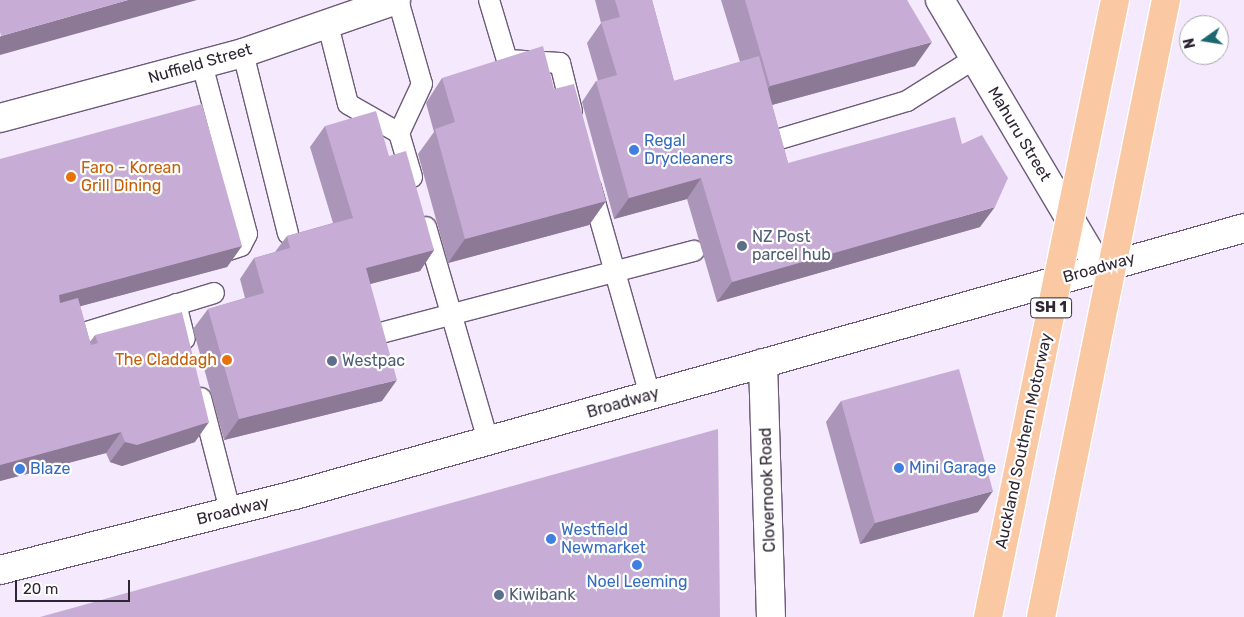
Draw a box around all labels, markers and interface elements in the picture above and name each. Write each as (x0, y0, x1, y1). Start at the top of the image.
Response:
north arrow (1179, 15, 1229, 65)
text: N (1180, 36, 1199, 50)
street label: Nuffield Street (146, 40, 254, 88)
street label: Mahuru Street (983, 83, 1055, 185)
place label: Regal Drycleaners (644, 131, 733, 169)
marker: Regal Drycleaners (628, 144, 640, 156)
place label: Faro - Korean Grill Dining (81, 158, 181, 196)
marker: Faro - Korean Grill Dining (65, 171, 77, 183)
place label: NZ Post parcel hub (752, 227, 831, 265)
marker: NZ Post parcel hub (736, 240, 748, 252)
street label: Broadway (1061, 249, 1137, 287)
road number: SH 1 (1030, 296, 1072, 320)
street label: Auckland Southern Motorway (992, 331, 1056, 551)
place label: The Claddagh (115, 350, 217, 370)
place label: Westpac (342, 351, 405, 371)
marker: The Claddagh (221, 354, 233, 366)
marker: Westpac (326, 355, 338, 367)
street label: Broadway (585, 384, 661, 422)
street label: Clovernook Road (756, 427, 780, 553)
place label: Mini Garage (909, 458, 996, 478)
place label: Blaze (30, 459, 70, 479)
marker: Mini Garage (893, 462, 905, 474)
marker: Blaze (14, 463, 26, 475)
street label: Broadway (195, 493, 271, 529)
place label: Westfield Newmarket (561, 520, 646, 558)
marker: Westfield Newmarket (545, 533, 557, 545)
marker: Noel Leeming (631, 559, 643, 571)
scale bar (18, 570, 132, 602)
place label: Noel Leeming (586, 572, 688, 592)
text: 20 m (23, 580, 58, 598)
place label: Kiwibank (509, 585, 575, 605)
marker: Kiwibank (493, 589, 505, 601)

